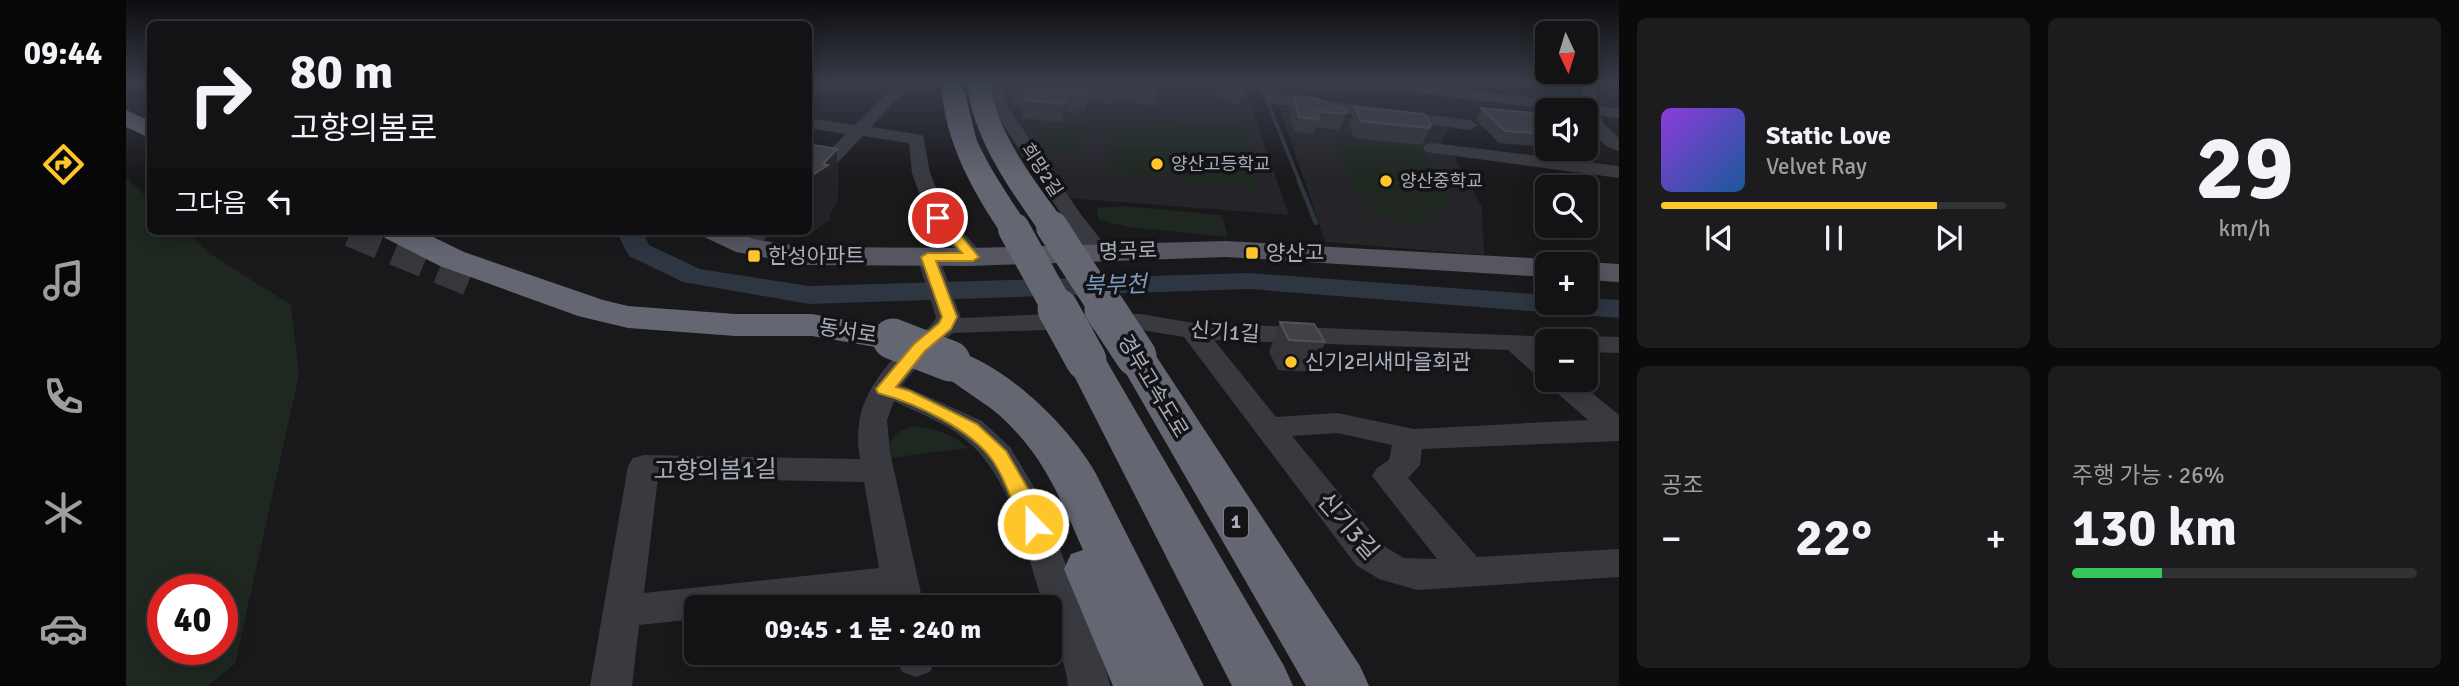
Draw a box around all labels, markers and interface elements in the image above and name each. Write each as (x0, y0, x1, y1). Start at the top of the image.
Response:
north arrow (1535, 21, 1598, 84)
map controls (1535, 21, 1598, 392)
text: 09:44 (24, 34, 102, 73)
text: 80 m (290, 42, 393, 102)
icon: right (175, 49, 266, 140)
button: sound (1535, 98, 1598, 161)
text: 고향의봄로 (290, 109, 437, 148)
text: 29 (2195, 112, 2294, 225)
text: Static Love (1766, 120, 1891, 152)
street label: 희망2길 (1017, 139, 1067, 201)
icon: directions (39, 140, 88, 189)
text: Velvet Ray (1766, 152, 1867, 181)
place label: 양산고등학교 (1171, 153, 1270, 175)
marker: 양산고등학교 (1149, 156, 1165, 172)
place label: 양산중학교 (1400, 170, 1483, 192)
marker: 양산중학교 (1378, 173, 1394, 189)
button: search (1535, 175, 1598, 238)
icon: left (261, 182, 299, 220)
text: 그다음 (175, 188, 247, 220)
pin (908, 188, 968, 248)
icon: arrive (919, 199, 957, 237)
text: km/h (2218, 214, 2271, 243)
icon: previous (1700, 219, 1738, 257)
icon: pause (1815, 219, 1853, 257)
icon: next (1930, 219, 1968, 257)
street label: 명곡로 (1099, 237, 1157, 265)
place label: 양산고 (1266, 240, 1324, 266)
place label: 한성아파트 (768, 243, 865, 269)
marker: 양산고 (1244, 245, 1260, 261)
marker: 한성아파트 (746, 248, 762, 264)
button: + (1535, 252, 1598, 315)
icon: music (39, 256, 88, 305)
water label: 북부천 (1083, 269, 1150, 301)
street label: 동서로 (817, 314, 879, 348)
street label: 신기1길 (1190, 317, 1260, 347)
button: − (1535, 329, 1598, 392)
street label: 경부고속도로 (1112, 330, 1194, 442)
place label: 신기2리새마을회관 (1305, 349, 1471, 375)
marker: 신기2리새마을회관 (1283, 354, 1299, 370)
icon: phone (39, 372, 88, 421)
street label: 고향의봄1길 (653, 454, 777, 486)
text: 주행 가능 · 26% (2072, 461, 2225, 490)
text: 공조 (1661, 471, 1703, 500)
street label: 신기3길 (1311, 486, 1385, 566)
position arrow (996, 487, 1070, 561)
icon: climate (39, 488, 88, 537)
text: 130 km (2072, 496, 2237, 560)
road number: 1 (1224, 506, 1248, 538)
text: 22° (1795, 506, 1872, 570)
text: − (1661, 515, 1682, 562)
text: + (1985, 515, 2006, 562)
speed limit sign: 40 (147, 574, 238, 665)
icon: car (39, 604, 88, 653)
text: 09:45 · 1 분 · 240 m (765, 614, 981, 646)

